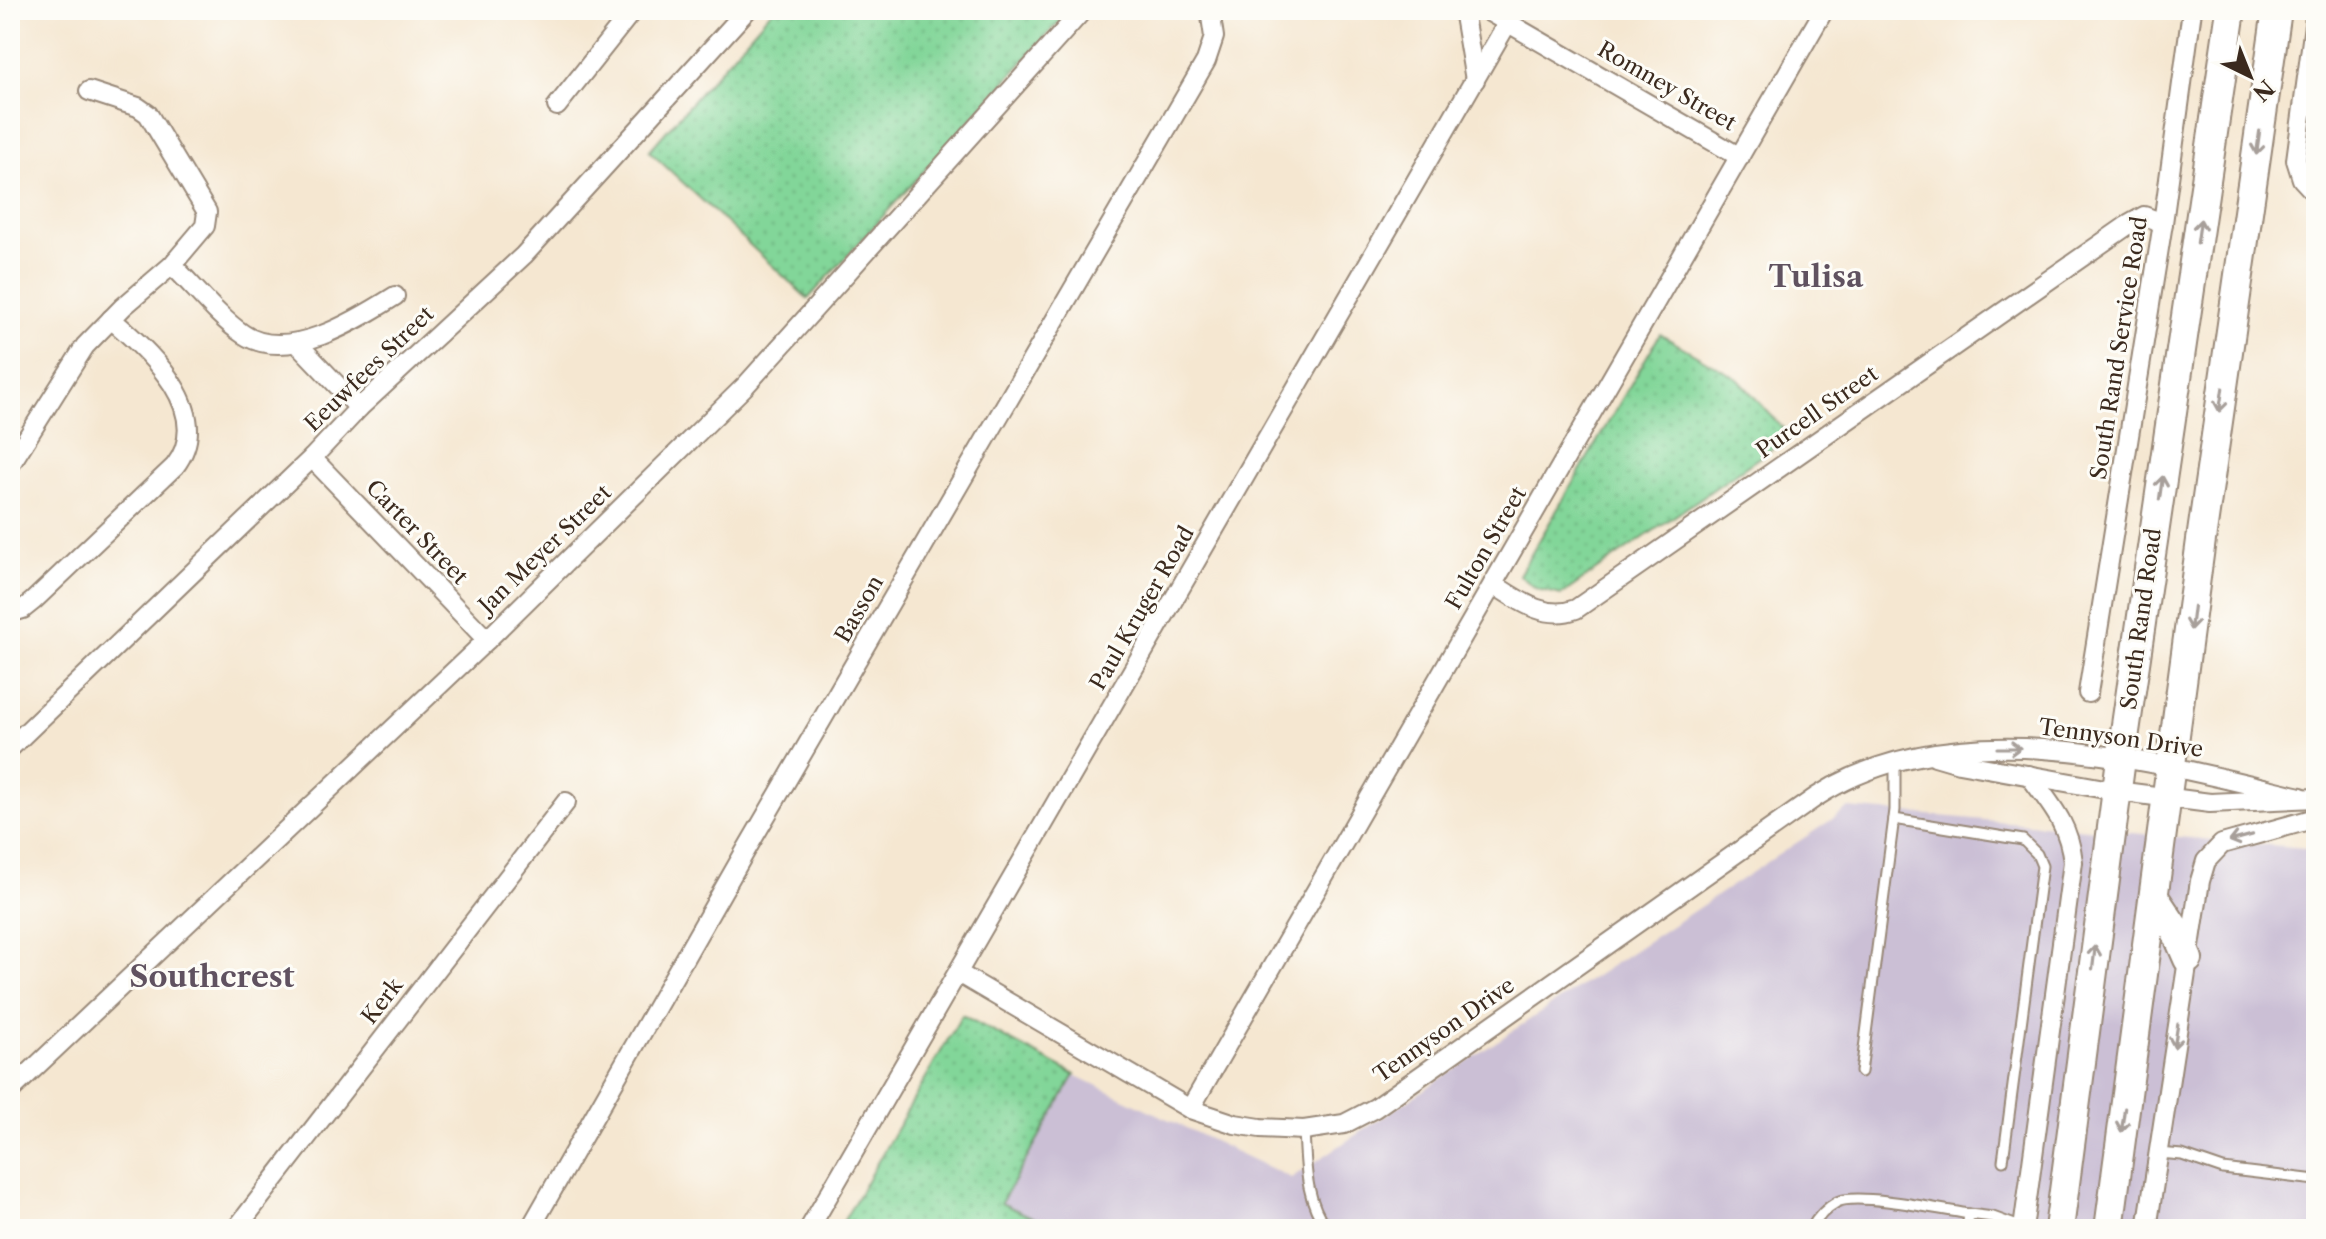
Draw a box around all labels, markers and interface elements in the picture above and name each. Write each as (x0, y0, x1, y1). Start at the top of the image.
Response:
street label: Romney Street (1593, 35, 1741, 137)
north arrow (2210, 36, 2290, 116)
text: N (2247, 74, 2279, 107)
one-way arrow (2250, 130, 2265, 155)
street label: South Rand Service Road (2085, 215, 2153, 481)
one-way arrow (2192, 218, 2207, 244)
district label: Tulisa (1769, 258, 1864, 295)
street label: Eeuwfees Street (299, 300, 439, 437)
street label: Purcell Street (1751, 360, 1883, 464)
one-way arrow (2213, 387, 2228, 412)
street label: Carter Street (360, 474, 474, 590)
one-way arrow (2154, 476, 2169, 501)
street label: Jan Meyer Street (471, 479, 617, 621)
street label: Fulton Street (1440, 481, 1532, 614)
street label: Paul Kruger Road (1084, 521, 1200, 695)
street label: South Rand Road (2115, 527, 2167, 711)
street label: Basson (829, 570, 889, 648)
one-way arrow (2184, 604, 2199, 631)
street label: Tennyson Drive (2037, 713, 2205, 763)
one-way arrow (1995, 740, 2022, 756)
one-way arrow (2228, 831, 2254, 846)
one-way arrow (2087, 944, 2102, 971)
district label: Southcrest (129, 958, 295, 995)
street label: Kerk (356, 972, 409, 1029)
street label: Tennyson Drive (1369, 972, 1519, 1088)
one-way arrow (2168, 1023, 2183, 1048)
one-way arrow (2115, 1107, 2130, 1133)

